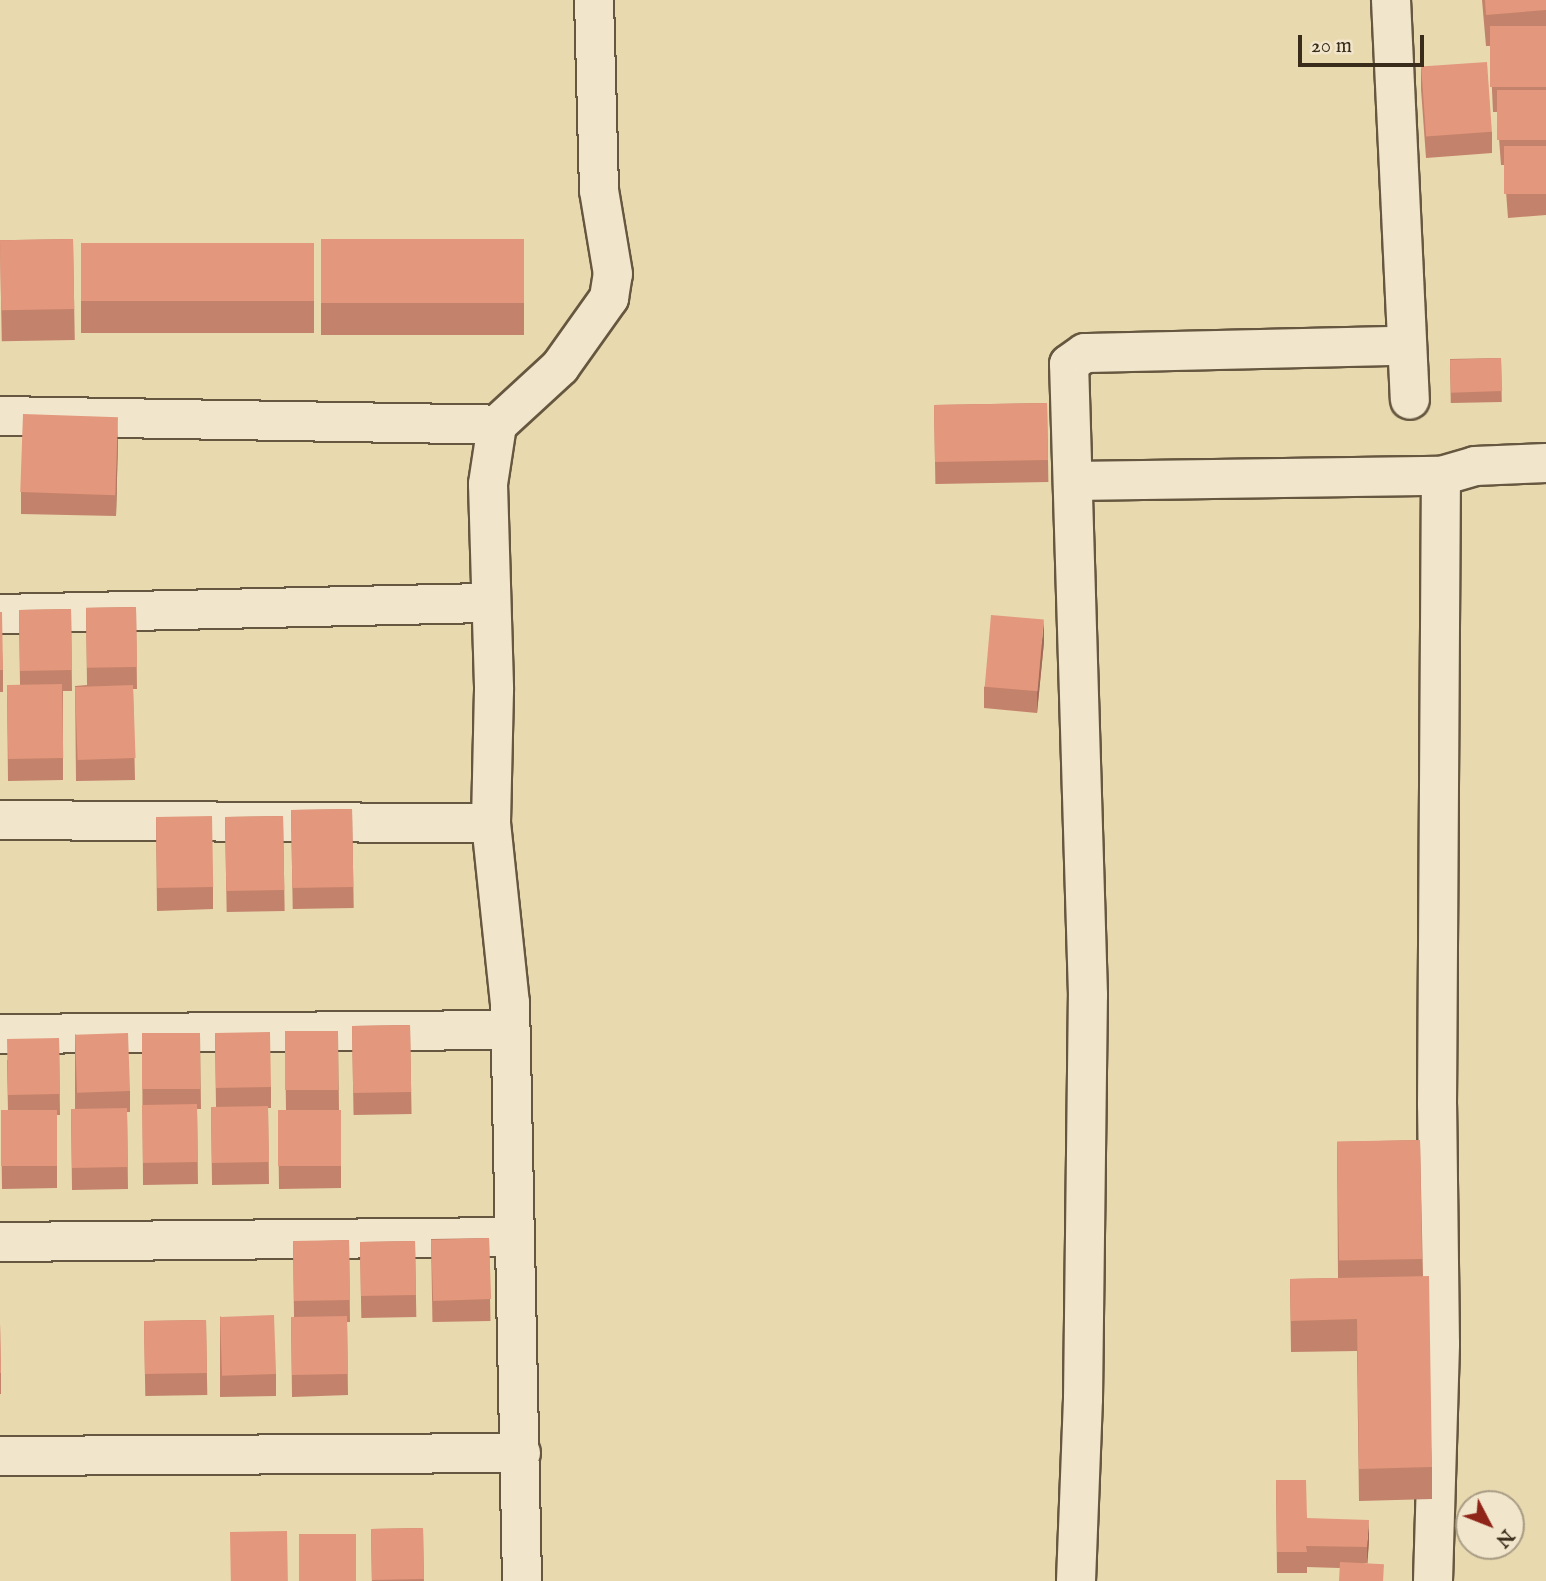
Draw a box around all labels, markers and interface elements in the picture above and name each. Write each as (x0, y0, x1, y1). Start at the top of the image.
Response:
scale bar (1301, 21, 1427, 65)
text: 20 m (1311, 33, 1352, 60)
north arrow (1455, 1490, 1525, 1560)
text: N (1490, 1524, 1519, 1552)

